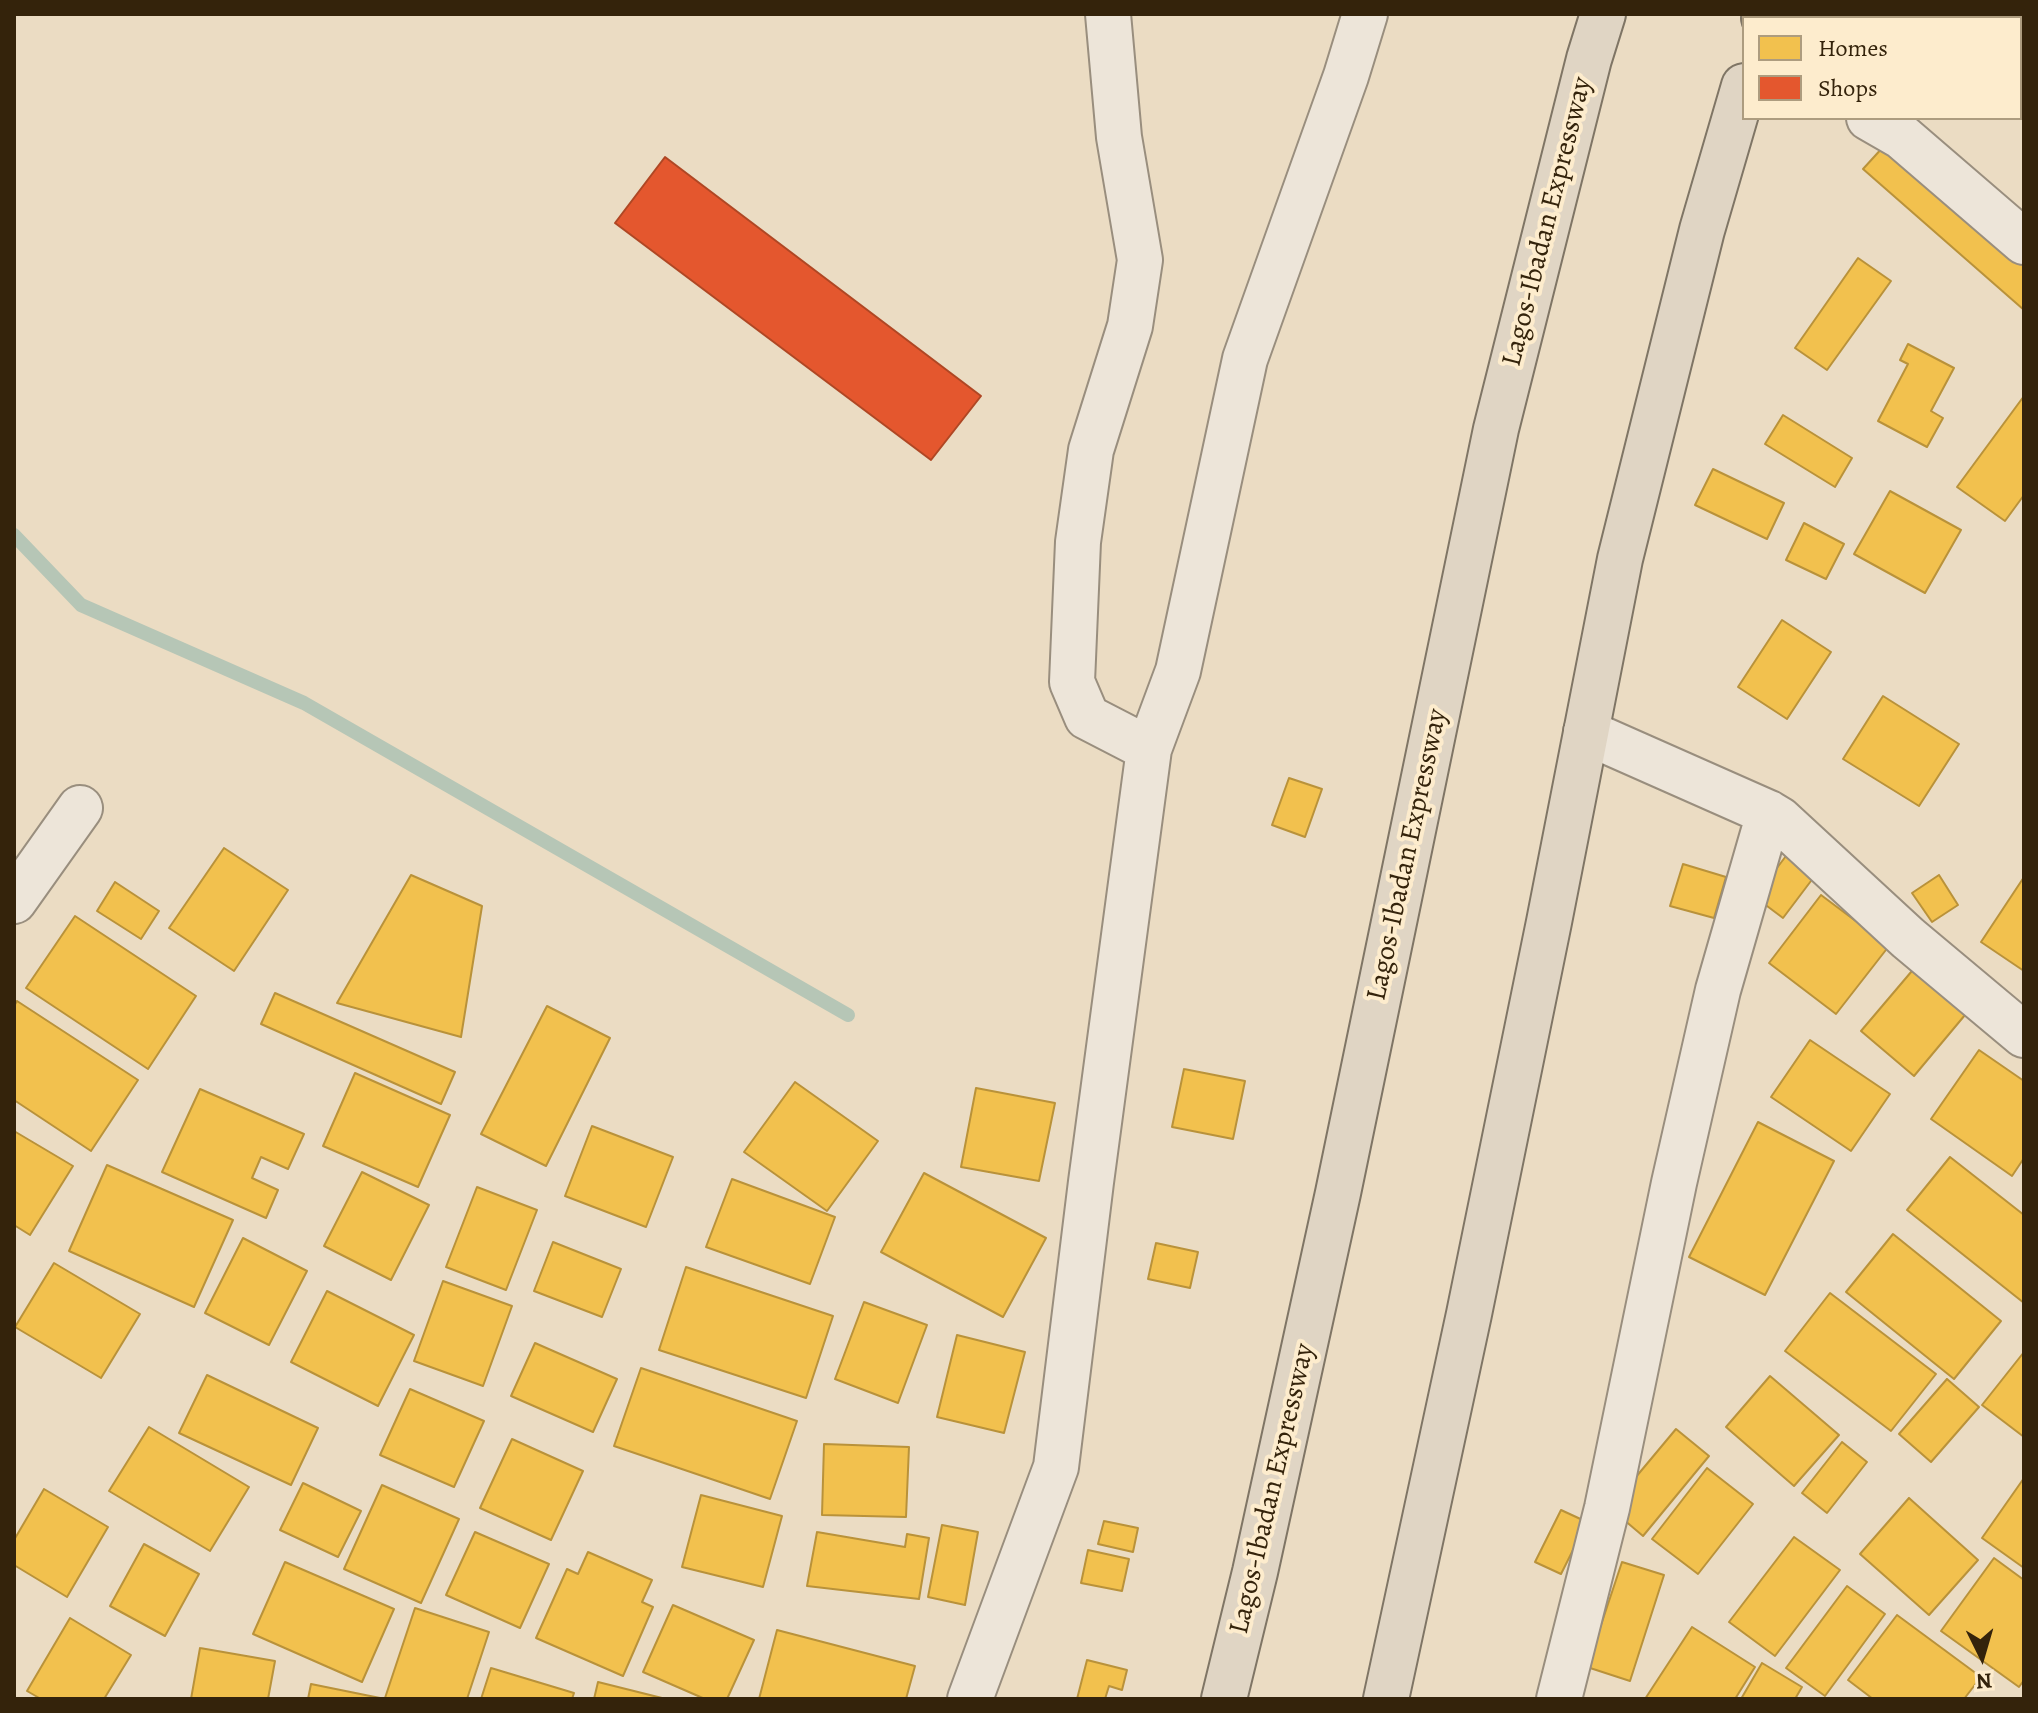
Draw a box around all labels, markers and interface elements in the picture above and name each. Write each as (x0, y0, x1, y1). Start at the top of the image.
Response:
legend (1742, 16, 2022, 120)
text: Homes (1818, 32, 1888, 64)
text: Shops (1818, 72, 1878, 104)
street label: Lagos-Ibadan Expressway (1496, 74, 1600, 370)
street label: Lagos-Ibadan Expressway (1361, 706, 1455, 1004)
street label: Lagos-Ibadan Expressway (1223, 1341, 1323, 1637)
north arrow (1942, 1617, 2022, 1697)
text: N (1975, 1665, 1993, 1697)

